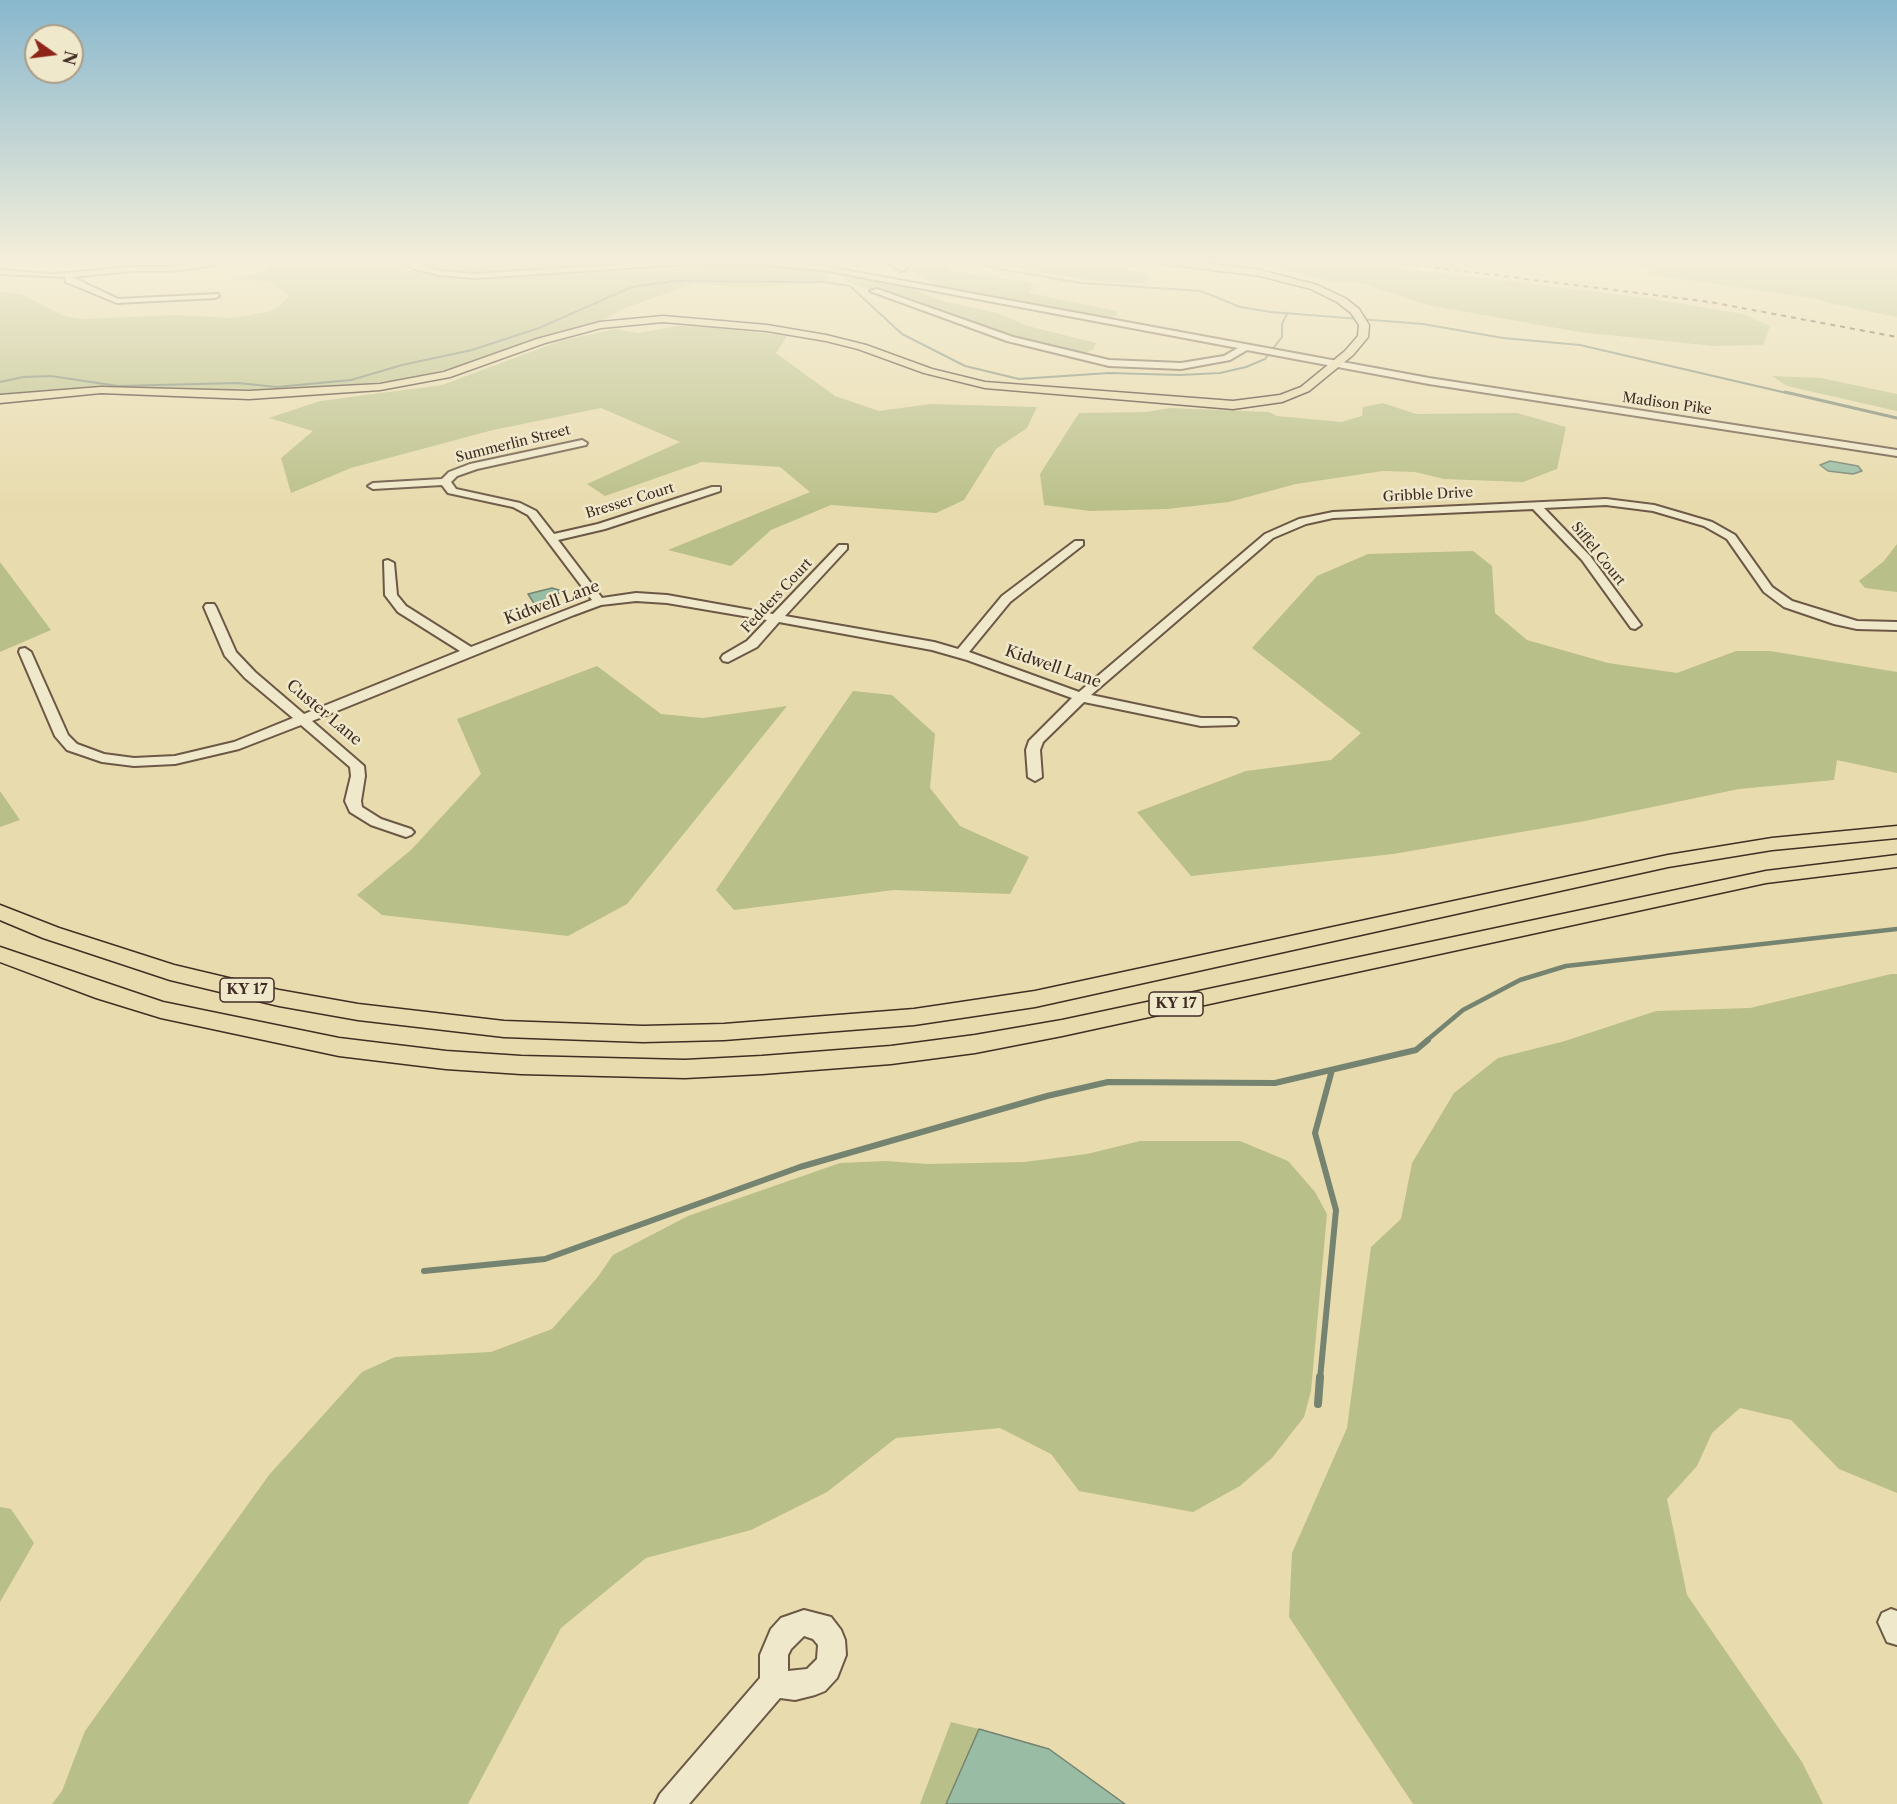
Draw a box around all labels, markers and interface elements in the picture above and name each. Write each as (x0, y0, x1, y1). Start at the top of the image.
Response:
north arrow (24, 24, 84, 84)
text: N (58, 49, 81, 67)
street label: Madison Pike (1621, 389, 1713, 419)
street label: Summerlin Street (454, 422, 572, 466)
street label: Bresser Court (584, 480, 676, 522)
street label: Gribble Drive (1382, 484, 1474, 506)
street label: Siffel Court (1567, 519, 1629, 589)
street label: Fedders Court (738, 555, 816, 637)
street label: Kidwell Lane (502, 577, 602, 629)
street label: Kidwell Lane (1002, 642, 1104, 692)
street label: Custer Lane (282, 676, 366, 750)
road number: KY 17 (220, 978, 274, 1002)
road number: KY 17 (1149, 992, 1203, 1016)

